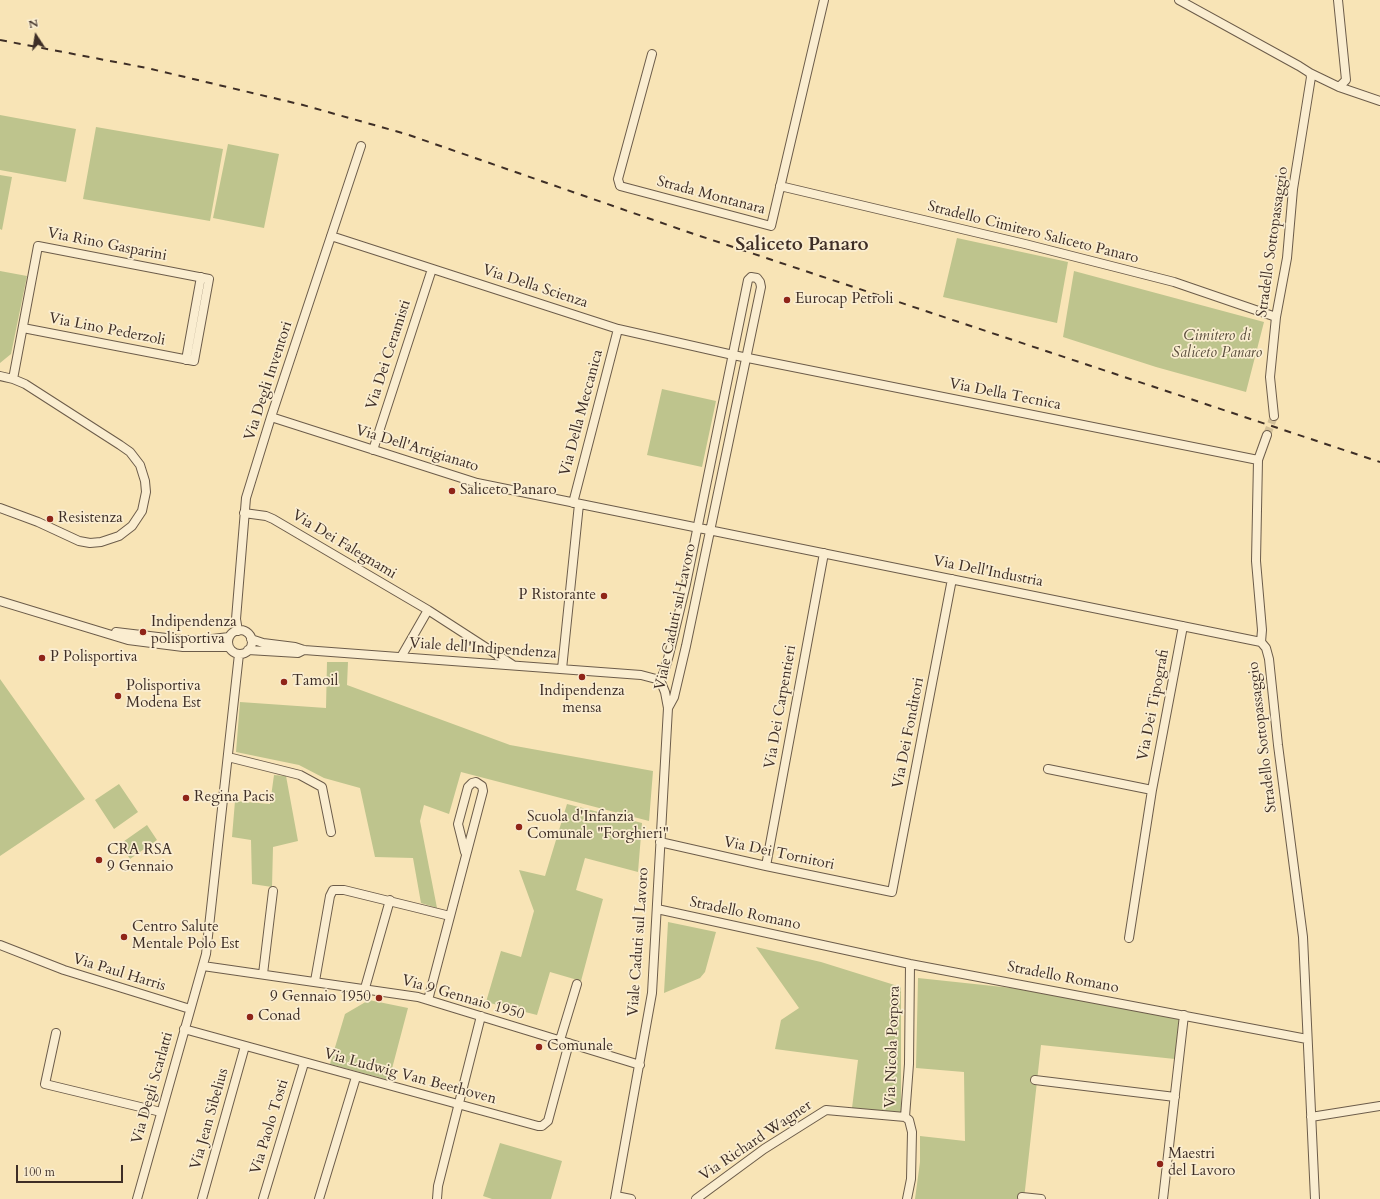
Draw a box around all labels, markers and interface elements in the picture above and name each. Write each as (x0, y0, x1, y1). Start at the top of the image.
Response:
text: N (27, 15, 40, 32)
north arrow (16, 16, 56, 56)
street label: Stradello Sottopassaggio (1254, 165, 1292, 319)
street label: Strada Montanara (655, 173, 767, 219)
street label: Stradello Cimitero Saliceto Panaro (926, 198, 1140, 268)
street label: Via Rino Gasparini (46, 225, 168, 265)
district label: Saliceto Panaro (735, 235, 869, 257)
street label: Via Della Scienza (480, 261, 590, 313)
place label: Eurocap Petroli (795, 291, 893, 309)
marker: Eurocap Petroli (782, 295, 792, 305)
street label: Via Dei Ceramisti (363, 298, 415, 412)
street label: Via Lino Pederzoli (47, 310, 167, 350)
street label: Via Degli Inventori (241, 319, 297, 443)
park label: Cimitero di Saliceto Panaro (1172, 328, 1262, 363)
street label: Via Della Meccanica (556, 348, 608, 478)
street label: Via Della Tecnica (948, 375, 1062, 415)
street label: Via Dell'Artigianato (353, 422, 481, 476)
place label: Saliceto Panaro (460, 482, 556, 500)
marker: Saliceto Panaro (447, 486, 457, 496)
street label: Via Dei Falegnami (288, 507, 400, 583)
place label: Resistenza (58, 510, 123, 528)
marker: Resistenza (45, 514, 55, 524)
street label: Viale Caduti sul Lavoro (652, 542, 700, 692)
street label: Via Dell'Industria (932, 553, 1044, 591)
place label: P Ristorante (519, 587, 596, 605)
marker: P Ristorante (599, 591, 609, 601)
place label: Indipendenza polisportiva (151, 614, 237, 649)
marker: Indipendenza polisportiva (138, 627, 148, 637)
street label: Viale dell'Indipendenza (409, 635, 557, 663)
street label: Via Dei Carpentieri (761, 644, 801, 770)
street label: Via Dei Tipografi (1134, 648, 1174, 762)
place label: P Polisportiva (50, 649, 138, 667)
marker: P Polisportiva (37, 653, 47, 663)
street label: Stradello Sottopassaggio (1245, 660, 1281, 814)
marker: Indipendenza mensa (577, 672, 587, 682)
place label: Tamoil (292, 673, 338, 691)
street label: Via Dei Fonditori (889, 676, 929, 790)
marker: Tamoil (279, 677, 289, 687)
place label: Polisportiva Modena Est (126, 678, 201, 713)
place label: Indipendenza mensa (539, 683, 625, 718)
marker: Polisportiva Modena Est (113, 691, 123, 701)
place label: Regina Pacis (194, 789, 274, 807)
marker: Regina Pacis (181, 793, 191, 803)
place label: Scuola d'Infanzia Comunale "Forghieri" (527, 809, 669, 844)
marker: Scuola d'Infanzia Comunale "Forghieri" (514, 822, 524, 832)
street label: Via Dei Tornitori (722, 833, 836, 875)
place label: CRA RSA 9 Gennaio (107, 842, 173, 877)
marker: CRA RSA 9 Gennaio (94, 855, 104, 865)
street label: Viale Caduti sul Lavoro (625, 867, 653, 1017)
street label: Stradello Romano (688, 893, 802, 935)
place label: Centro Salute Mentale Polo Est (132, 919, 239, 954)
marker: Centro Salute Mentale Polo Est (119, 932, 129, 942)
street label: Via Paul Harris (70, 950, 168, 996)
street label: Stradello Romano (1006, 958, 1120, 998)
street label: Via 9 Gennaio 1950 (400, 972, 526, 1024)
street label: Via Nicola Porpora (882, 985, 904, 1109)
place label: 9 Gennaio 1950 (270, 989, 371, 1007)
marker: 9 Gennaio 1950 (374, 993, 384, 1003)
place label: Conad (258, 1008, 301, 1026)
marker: Conad (245, 1012, 255, 1022)
street label: Via Degli Scarlatti (128, 1030, 178, 1146)
place label: Comunale (547, 1038, 613, 1056)
marker: Comunale (534, 1042, 544, 1052)
street label: Via Ludwig Van Beethoven (322, 1045, 498, 1109)
street label: Via Jean Sibelius (187, 1066, 233, 1172)
street label: Via Paolo Tosti (247, 1077, 293, 1177)
street label: Via Richard Wagner (696, 1097, 816, 1185)
place label: Maestri del Lavoro (1168, 1146, 1235, 1181)
scale bar (18, 1157, 125, 1183)
marker: Maestri del Lavoro (1155, 1159, 1165, 1169)
text: 100 m (23, 1164, 55, 1180)

